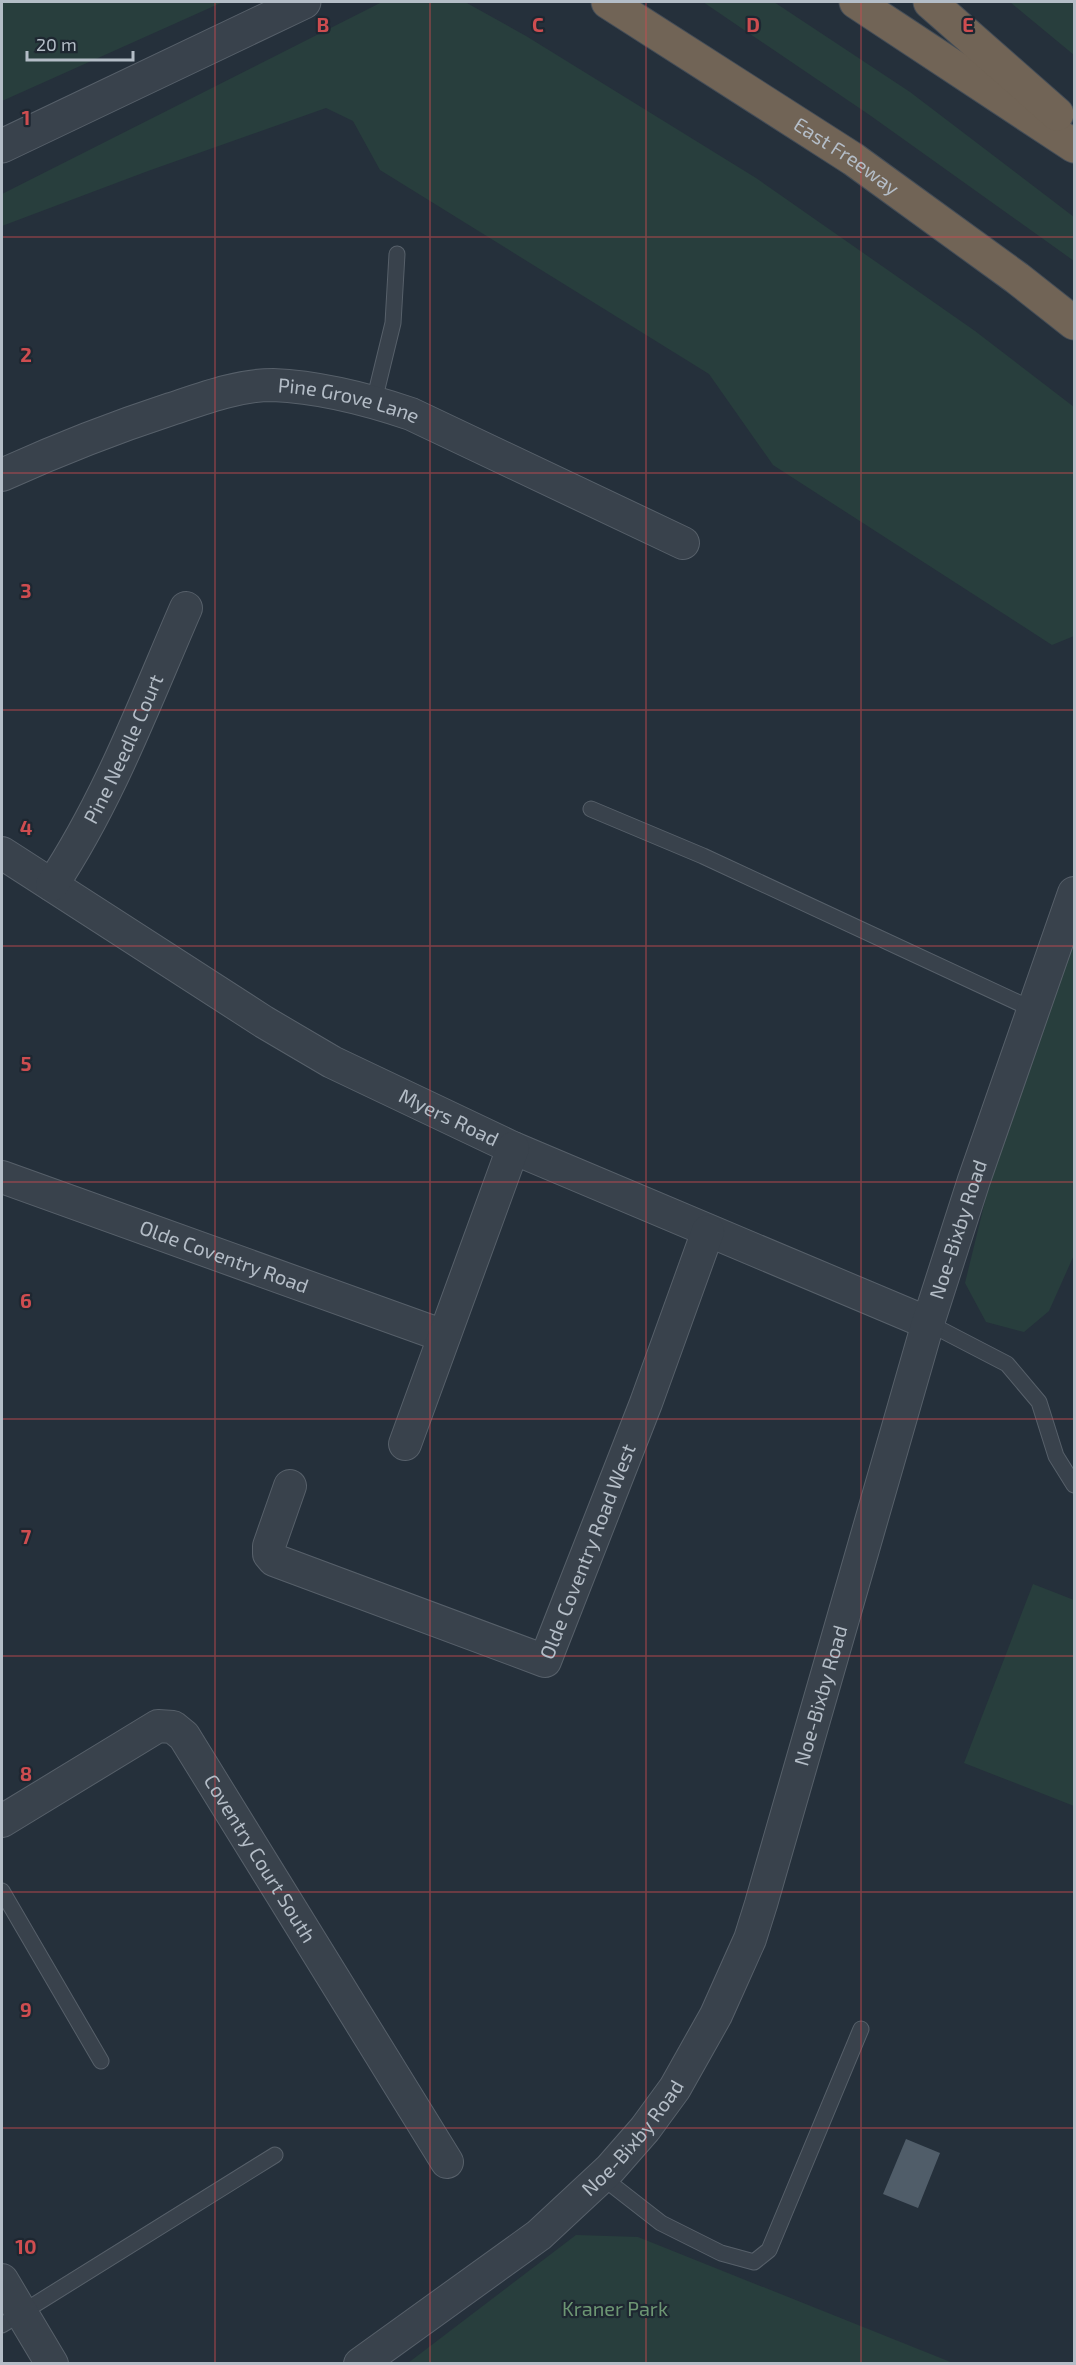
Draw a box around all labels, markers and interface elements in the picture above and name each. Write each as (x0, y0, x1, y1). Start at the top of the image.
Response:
text: B (317, 12, 329, 36)
text: C (532, 12, 544, 36)
text: D (746, 12, 760, 36)
text: E (962, 12, 974, 36)
scale bar (27, 24, 134, 62)
text: 20 m (36, 33, 77, 55)
text: 1 (22, 105, 30, 129)
street label: East Freeway (790, 111, 905, 200)
text: 2 (20, 342, 32, 366)
street label: Pine Grove Lane (277, 372, 424, 427)
text: 3 (20, 578, 32, 602)
street label: Pine Needle Court (78, 670, 168, 827)
text: 4 (20, 815, 33, 839)
text: 5 (20, 1051, 32, 1075)
street label: Myers Road (396, 1083, 503, 1151)
street label: Noe-Bixby Road (923, 1156, 991, 1302)
street label: Olde Coventry Road (137, 1215, 312, 1297)
text: 6 (20, 1288, 32, 1312)
street label: Olde Coventry Road West (534, 1440, 640, 1662)
text: 7 (21, 1524, 32, 1548)
street label: Noe-Bixby Road (788, 1622, 852, 1768)
text: 8 (20, 1761, 32, 1785)
street label: Coventry Court South (200, 1770, 322, 1947)
text: 9 (20, 1997, 32, 2021)
street label: Noe-Bixby Road (576, 2075, 688, 2200)
text: 10 (15, 2234, 37, 2258)
park label: Kraner Park (562, 2296, 668, 2320)

